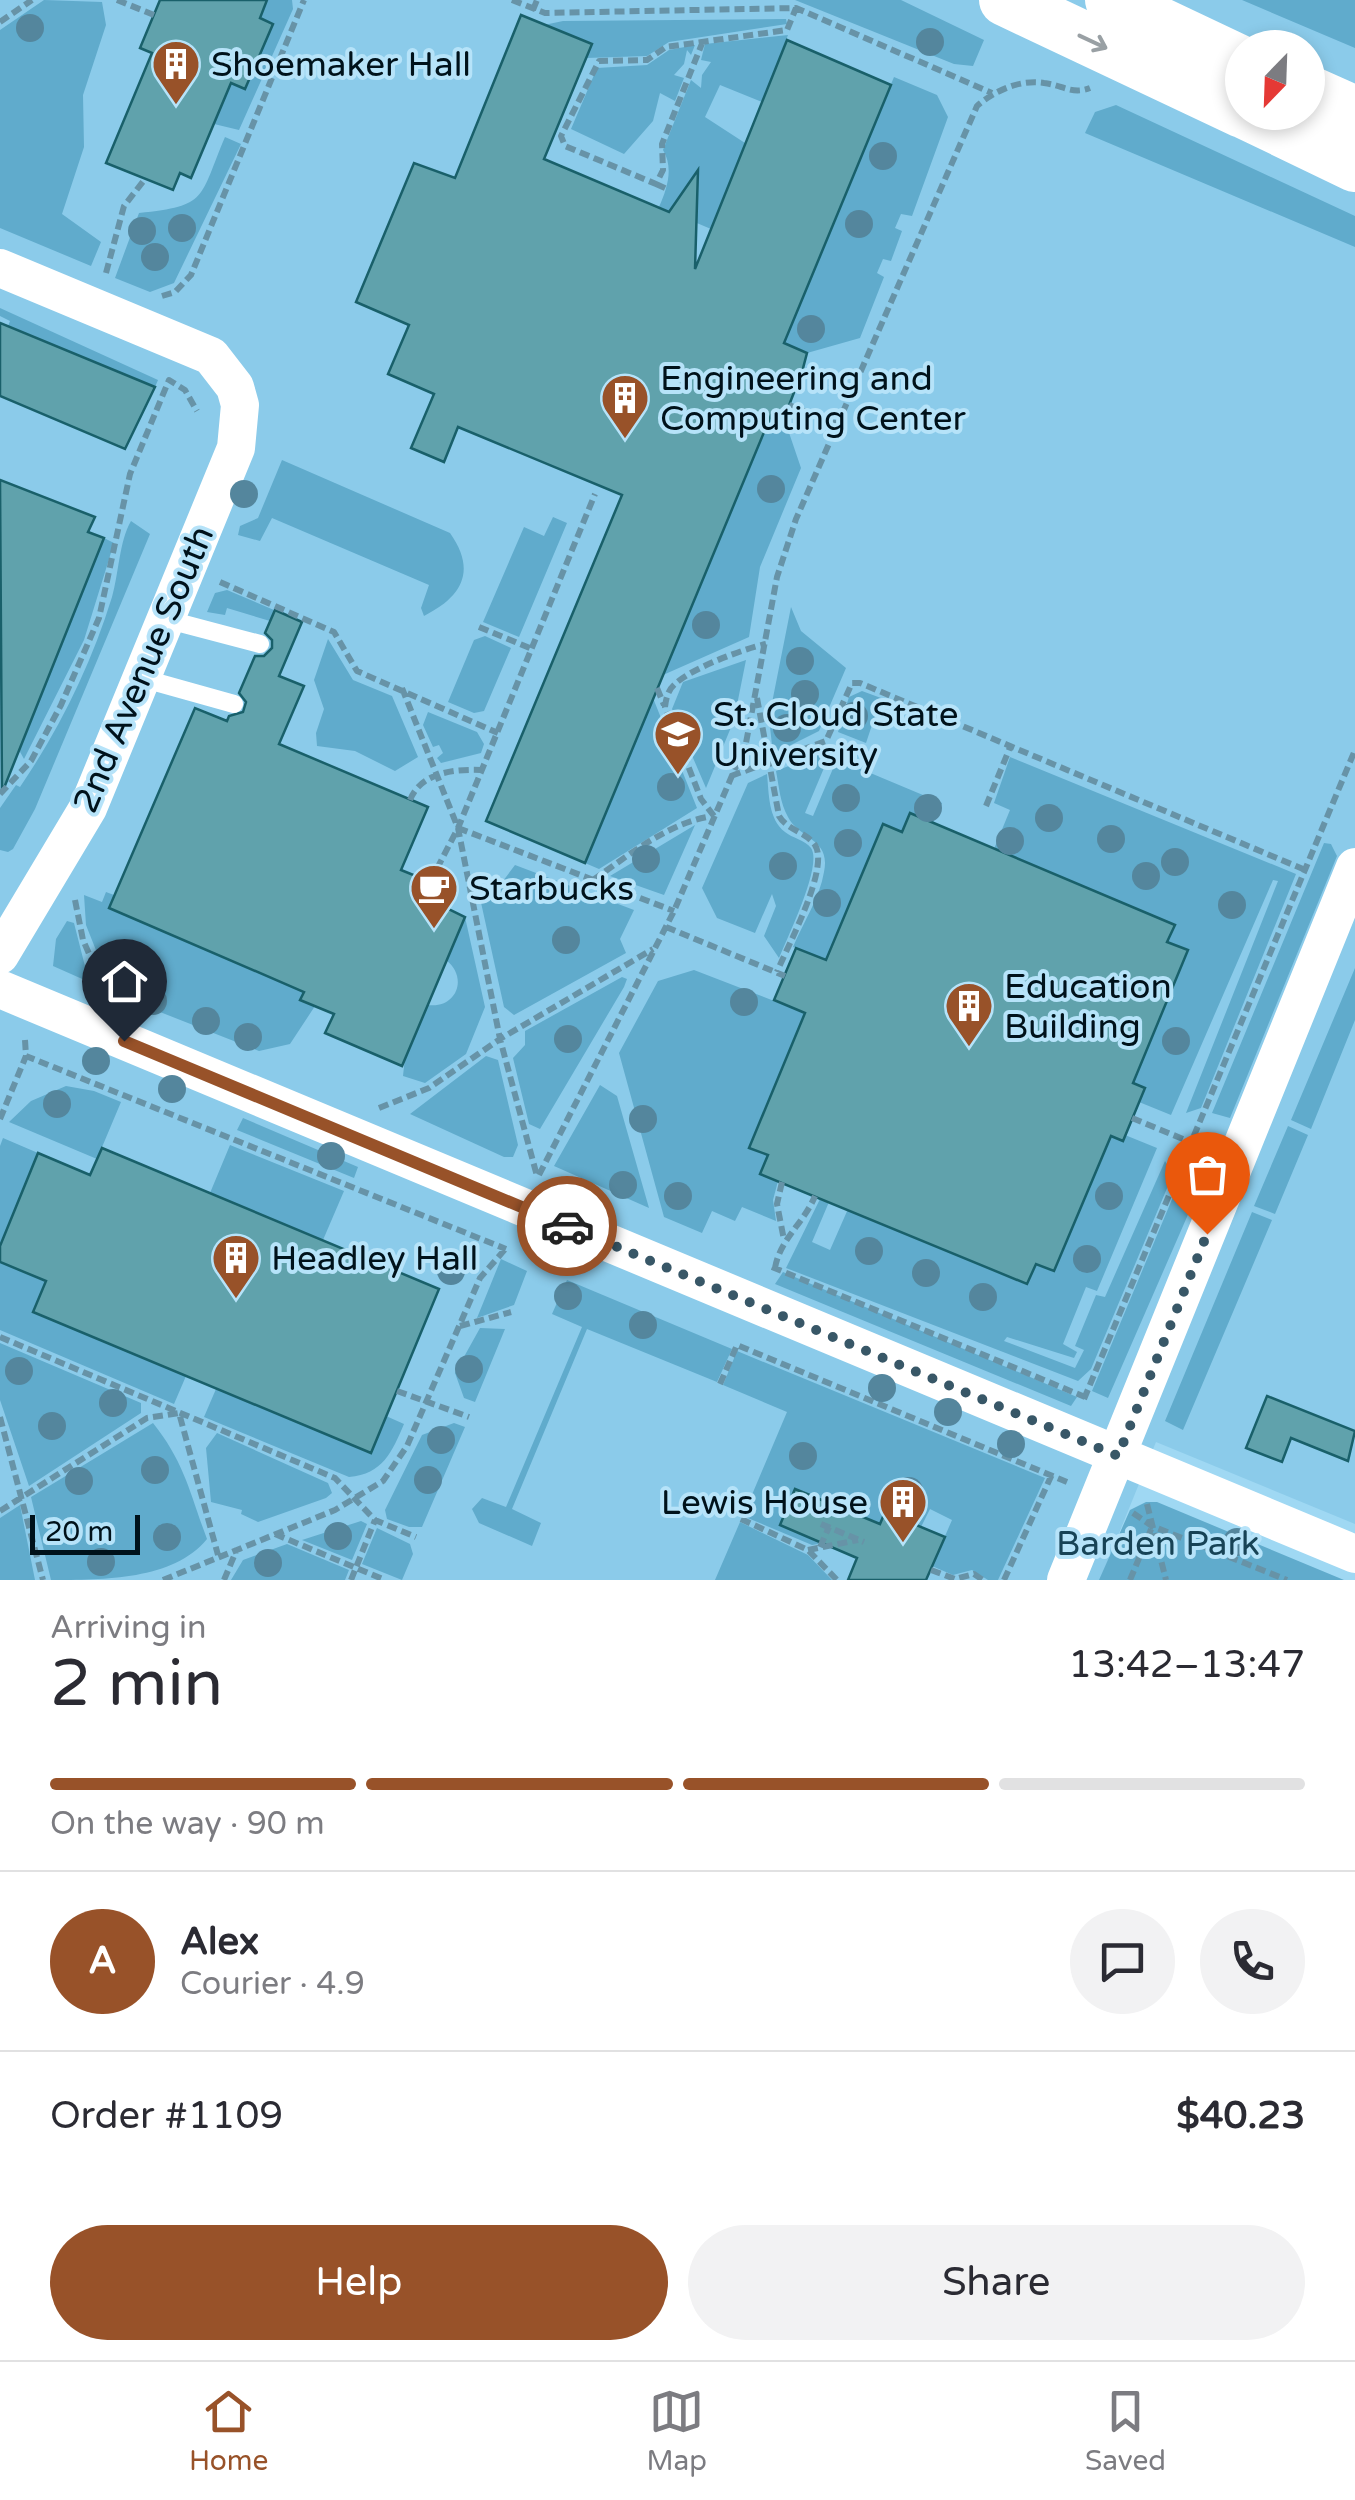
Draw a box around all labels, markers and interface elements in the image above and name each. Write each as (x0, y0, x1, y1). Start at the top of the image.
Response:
north arrow (1225, 30, 1325, 130)
map controls (1225, 30, 1325, 130)
one-way arrow (1078, 33, 1108, 52)
building icon: Shoemaker Hall (150, 38, 202, 106)
place label: Shoemaker Hall (211, 44, 471, 86)
place label: Engineering and Computing Center (660, 358, 967, 440)
building icon: Engineering and Computing Center (599, 372, 651, 440)
street label: 2nd Avenue South (64, 520, 223, 819)
place label: St. Cloud State University (713, 694, 959, 776)
school or university icon: St. Cloud State University (652, 708, 704, 776)
cafe icon: Starbucks (408, 862, 460, 930)
place label: Starbucks (469, 868, 634, 910)
pin (82, 939, 167, 1042)
icon: home (97, 954, 152, 1009)
place label: Education Building (1004, 966, 1172, 1048)
building icon: Education Building (943, 980, 995, 1048)
pin (1165, 1132, 1250, 1235)
icon: bag (1180, 1147, 1235, 1202)
courier (517, 1176, 617, 1276)
icon: car (540, 1199, 595, 1254)
building icon: Headley Hall (210, 1232, 262, 1300)
place label: Headley Hall (271, 1238, 478, 1280)
building icon: Lewis House (877, 1476, 929, 1544)
place label: Lewis House (661, 1482, 868, 1524)
scale bar (30, 1510, 140, 1554)
text: 20 m (45, 1515, 113, 1549)
park label: Barden Park (1056, 1523, 1260, 1565)
text: Arriving in (50, 1609, 207, 1647)
text: 13:42–13:47 (1068, 1642, 1305, 1688)
text: 2 min (50, 1645, 223, 1724)
text: On the way · 90 m (50, 1805, 325, 1843)
button: chat (1070, 1909, 1175, 2014)
button: phone (1200, 1909, 1305, 2014)
text: Alex (180, 1919, 259, 1965)
text: A (88, 1938, 117, 1984)
text: Courier · 4.9 (180, 1965, 365, 2003)
text: Order #1109 (50, 2093, 283, 2139)
text: $40.23 (1176, 2093, 1305, 2139)
button: Help (50, 2225, 668, 2340)
button: Share (688, 2225, 1305, 2340)
tab: Home (189, 2384, 268, 2478)
tab: Map (646, 2384, 707, 2478)
tab: Saved (1085, 2384, 1166, 2478)

